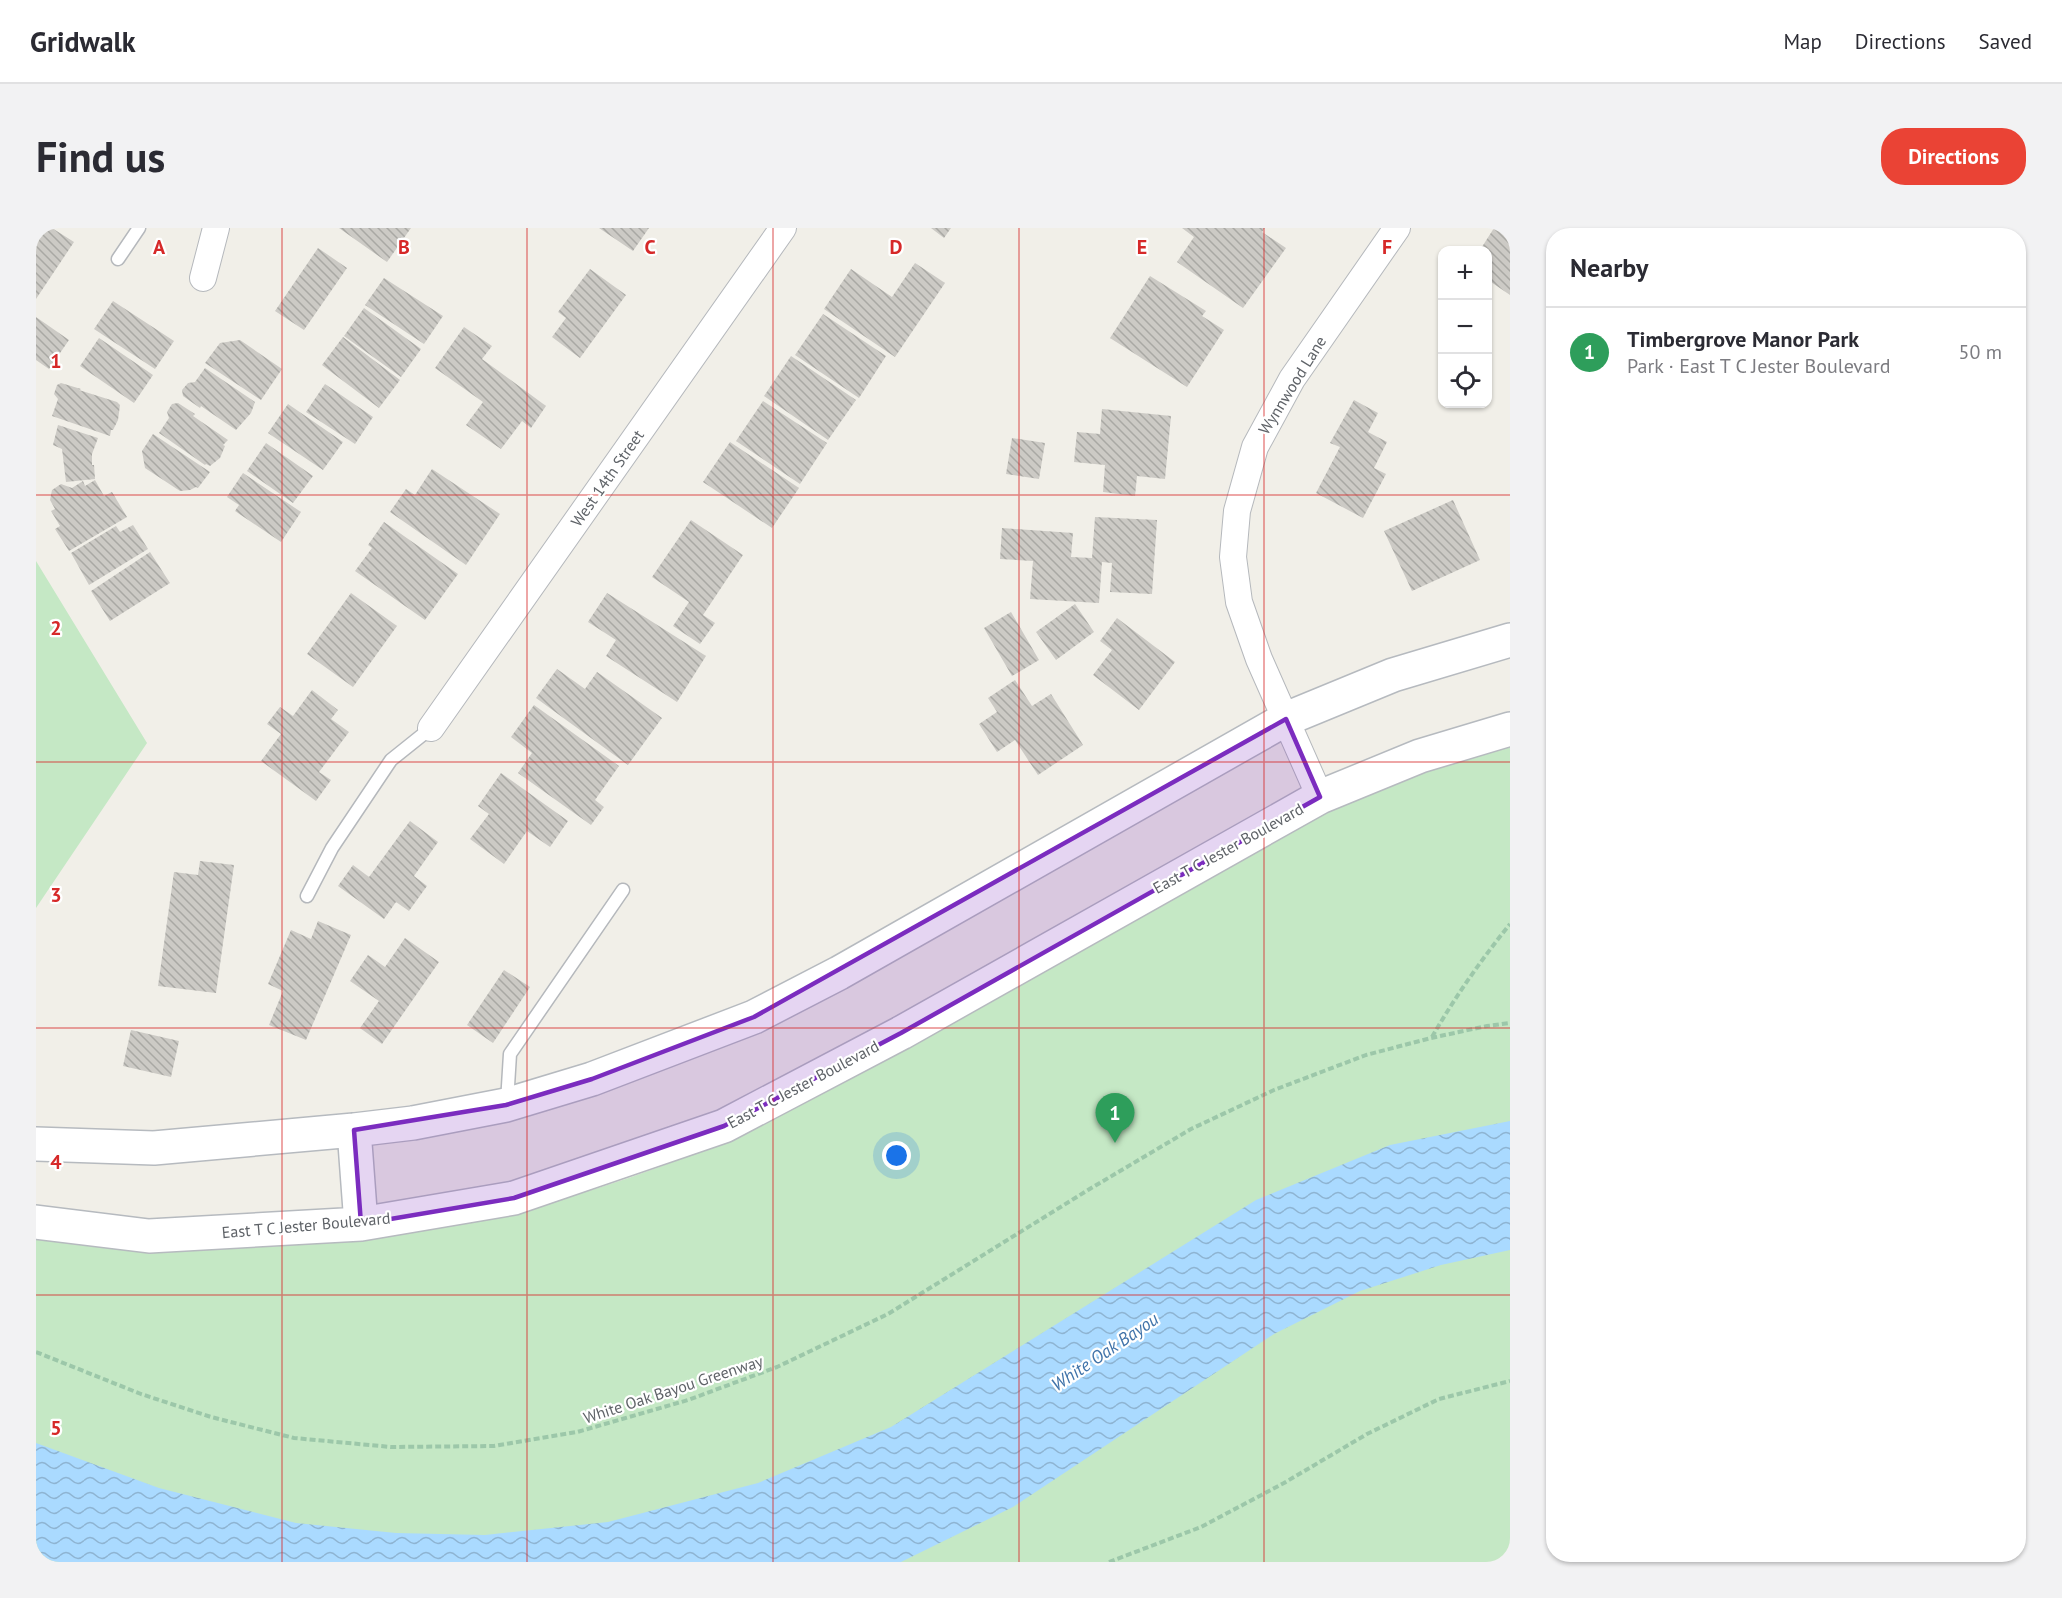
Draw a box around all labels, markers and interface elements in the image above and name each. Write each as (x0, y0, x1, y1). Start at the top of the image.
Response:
text: Gridwalk (30, 23, 136, 60)
text: Map (1783, 28, 1822, 55)
text: Directions (1855, 28, 1946, 55)
text: Saved (1979, 28, 2032, 55)
button: Directions (1881, 128, 2026, 185)
text: Find us (36, 129, 165, 184)
text: A (153, 234, 166, 260)
text: B (398, 234, 410, 260)
text: C (644, 234, 656, 260)
text: D (890, 234, 903, 260)
text: E (1137, 234, 1147, 260)
text: F (1382, 234, 1392, 260)
map controls (1438, 246, 1492, 408)
button: + (1438, 246, 1492, 300)
text: Nearby (1570, 251, 1648, 284)
button: − (1438, 300, 1492, 354)
text: Timbergrove Manor Park (1627, 325, 1859, 353)
street label: Wynnwood Lane (1254, 332, 1330, 438)
text: 1 (1584, 339, 1595, 365)
text: 50 m (1959, 339, 2002, 365)
text: 1 (50, 348, 62, 374)
text: Park · East T C Jester Boulevard (1627, 353, 1890, 379)
button: locate (1438, 354, 1492, 408)
street label: West 14th Street (566, 425, 648, 530)
text: 2 (50, 615, 62, 641)
street label: East T C Jester Boulevard (1149, 798, 1307, 898)
text: 3 (50, 882, 62, 908)
street label: East T C Jester Boulevard (724, 1035, 882, 1133)
pin: 1 (1096, 1094, 1134, 1143)
your location (882, 1141, 911, 1170)
text: 4 (50, 1149, 62, 1175)
street label: East T C Jester Boulevard (221, 1208, 391, 1242)
water label: White Oak Bayou (1047, 1307, 1163, 1396)
street label: White Oak Bayou Greenway (581, 1350, 766, 1427)
text: 5 (50, 1415, 62, 1441)

